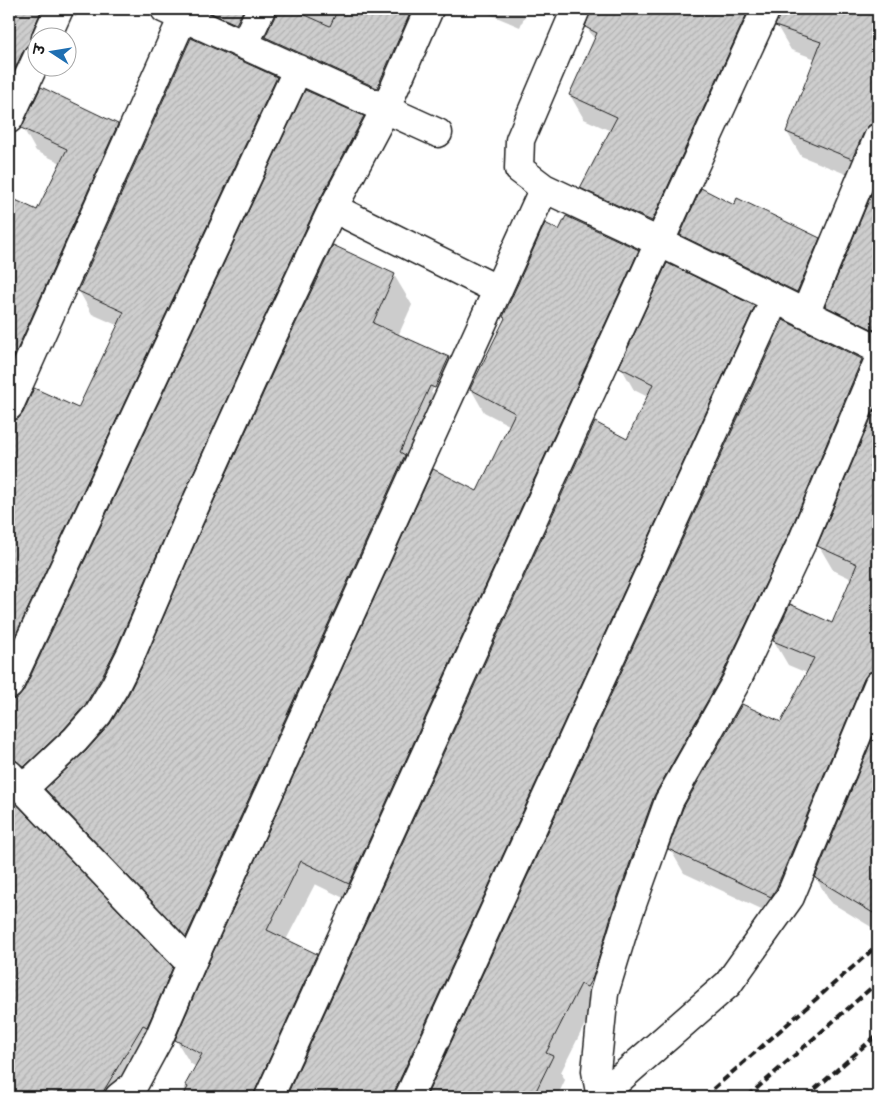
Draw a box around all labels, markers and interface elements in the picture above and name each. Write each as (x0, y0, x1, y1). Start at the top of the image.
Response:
north arrow (28, 28, 78, 78)
text: उ (30, 41, 49, 58)

